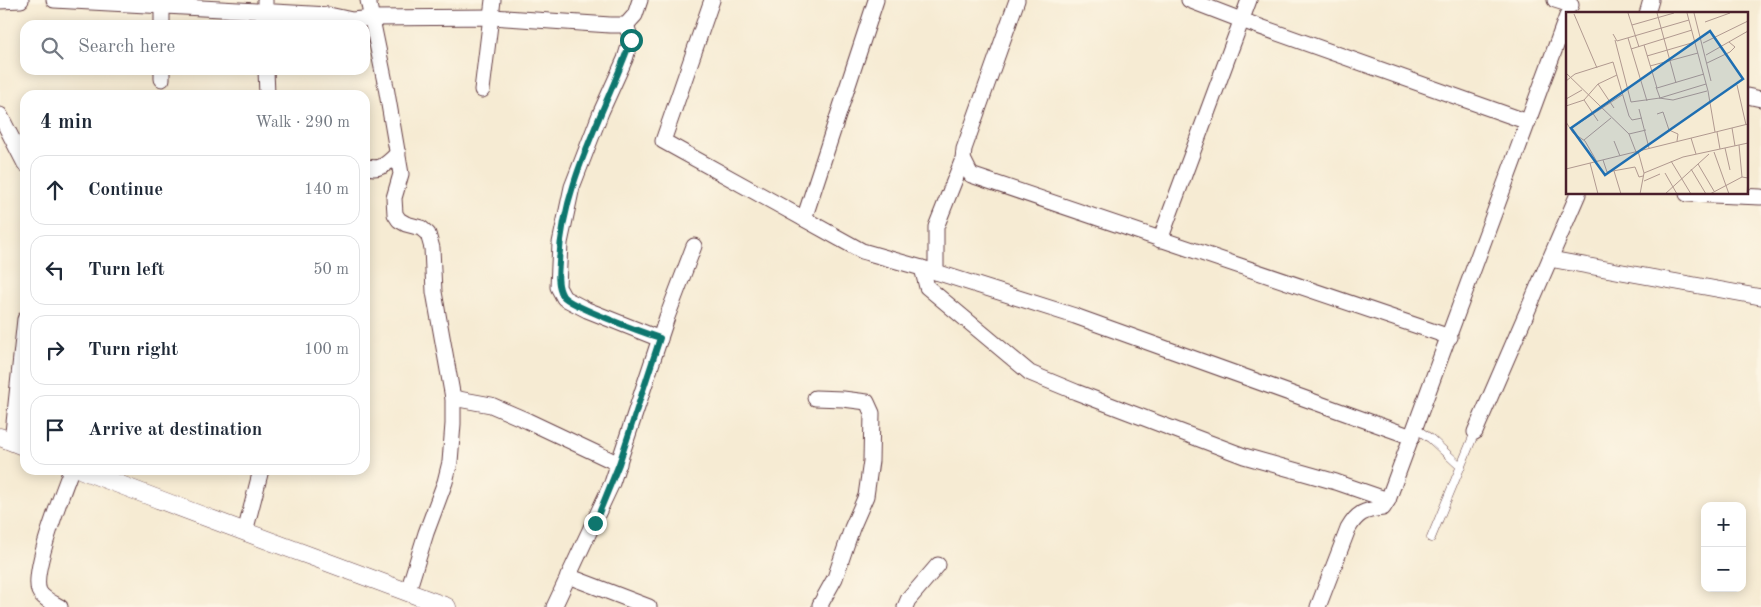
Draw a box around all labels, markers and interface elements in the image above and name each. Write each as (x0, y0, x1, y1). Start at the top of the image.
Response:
inset map (1566, 12, 1748, 195)
search box (20, 20, 370, 75)
route start (620, 29, 643, 52)
icon: search (38, 34, 66, 62)
text: Search here (78, 38, 175, 57)
text: 4 min (40, 112, 93, 133)
text: Walk · 290 m (255, 115, 350, 131)
icon: ahead (41, 176, 69, 204)
text: Continue (88, 181, 163, 200)
text: 140 m (304, 182, 349, 198)
icon: left (41, 256, 69, 284)
text: Turn left (88, 261, 165, 280)
text: 50 m (313, 262, 349, 278)
icon: right (41, 336, 69, 364)
text: Turn right (88, 341, 178, 360)
text: 100 m (304, 342, 349, 358)
icon: arrive (41, 416, 69, 444)
text: Arrive at destination (88, 421, 262, 440)
map controls (1701, 502, 1746, 592)
button: + (1701, 502, 1746, 547)
route end (584, 512, 607, 535)
button: − (1701, 547, 1746, 592)

